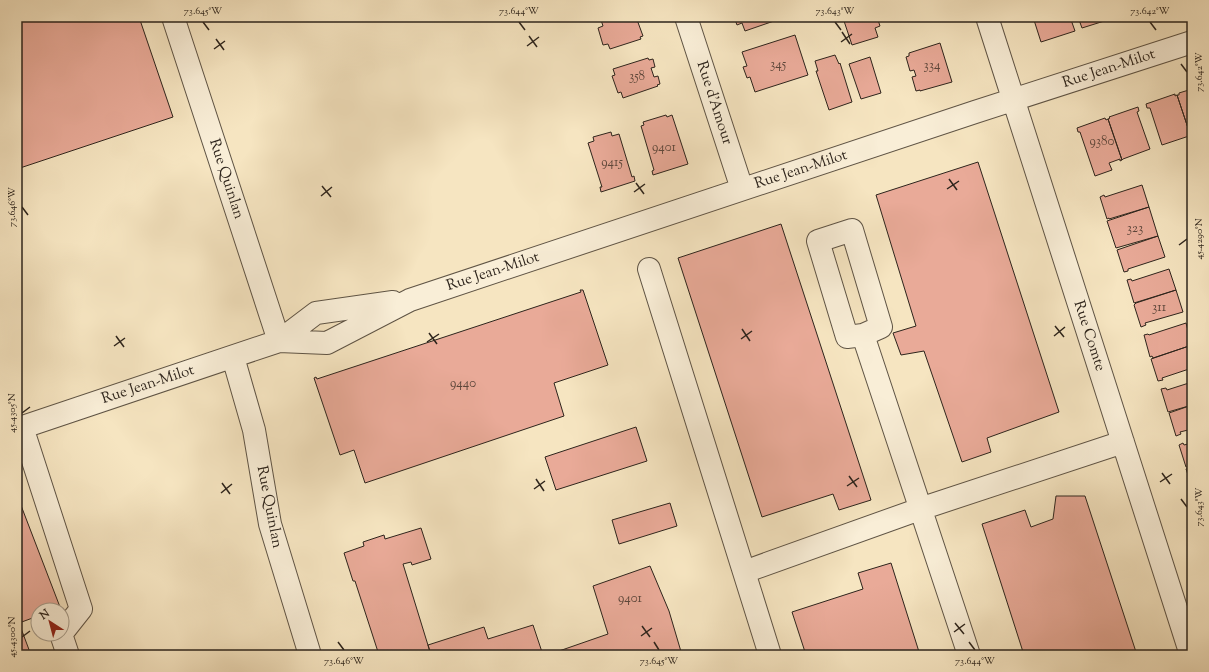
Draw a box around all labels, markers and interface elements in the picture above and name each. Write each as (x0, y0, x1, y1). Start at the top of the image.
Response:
text: 73.645°W (184, 4, 222, 19)
text: 73.644°W (499, 4, 539, 19)
text: 73.643°W (816, 4, 854, 19)
text: 73.642°W (1130, 4, 1170, 19)
street label: Rue Jean-Milot (1060, 44, 1158, 94)
text: 73.642°W (1192, 52, 1207, 92)
house number: 345 (770, 56, 787, 74)
house number: 334 (923, 57, 941, 75)
street label: Rue d'Amour (691, 59, 737, 148)
house number: 358 (629, 68, 645, 86)
house number: 9380 (1090, 133, 1115, 151)
street label: Rue Quinlan (203, 136, 249, 222)
house number: 9401 (652, 139, 677, 157)
street label: Rue Jean-Milot (752, 145, 850, 195)
house number: 9415 (601, 154, 623, 172)
text: 73.646°W (5, 187, 20, 227)
text: 45.4290°N (1192, 218, 1207, 260)
house number: 323 (1127, 220, 1143, 238)
street label: Rue Jean-Milot (444, 247, 542, 297)
street label: Rue Comte (1068, 298, 1110, 374)
house number: 311 (1152, 299, 1167, 317)
street label: Rue Jean-Milot (99, 360, 197, 410)
house number: 9440 (450, 375, 476, 393)
text: 45.4305°N (5, 393, 20, 433)
street label: Rue Quinlan (251, 464, 287, 550)
text: 73.643°W (1192, 488, 1207, 526)
house number: 9401 (618, 590, 643, 608)
north arrow (30, 602, 70, 642)
text: N (36, 606, 53, 624)
text: 45.4300°N (5, 617, 20, 657)
text: 73.646°W (324, 654, 364, 669)
text: 73.645°W (640, 654, 678, 669)
text: 73.644°W (955, 654, 995, 669)

